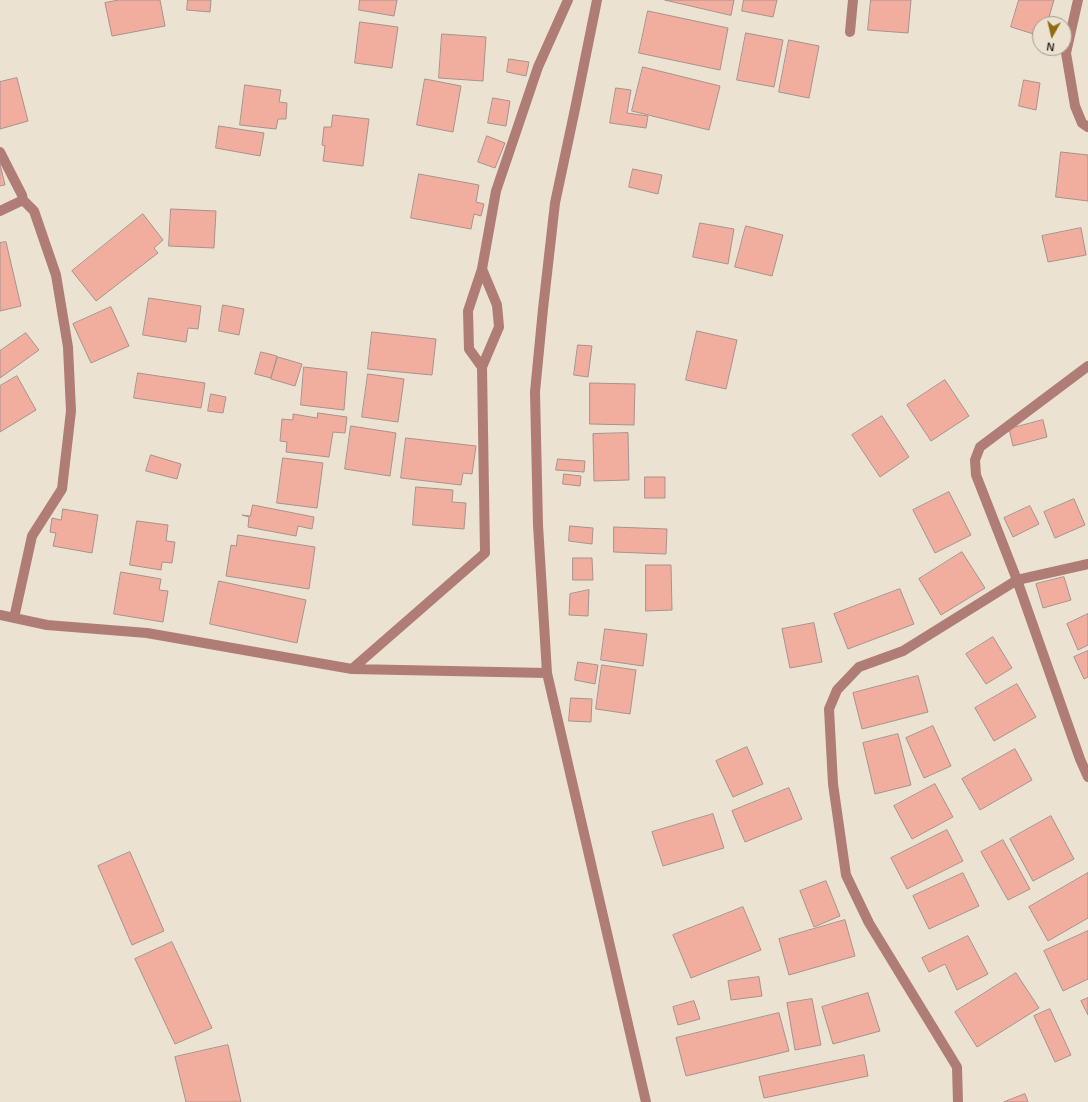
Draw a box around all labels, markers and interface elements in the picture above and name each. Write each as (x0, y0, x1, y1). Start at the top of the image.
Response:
north arrow (1032, 16, 1072, 56)
text: N (1046, 40, 1055, 53)

